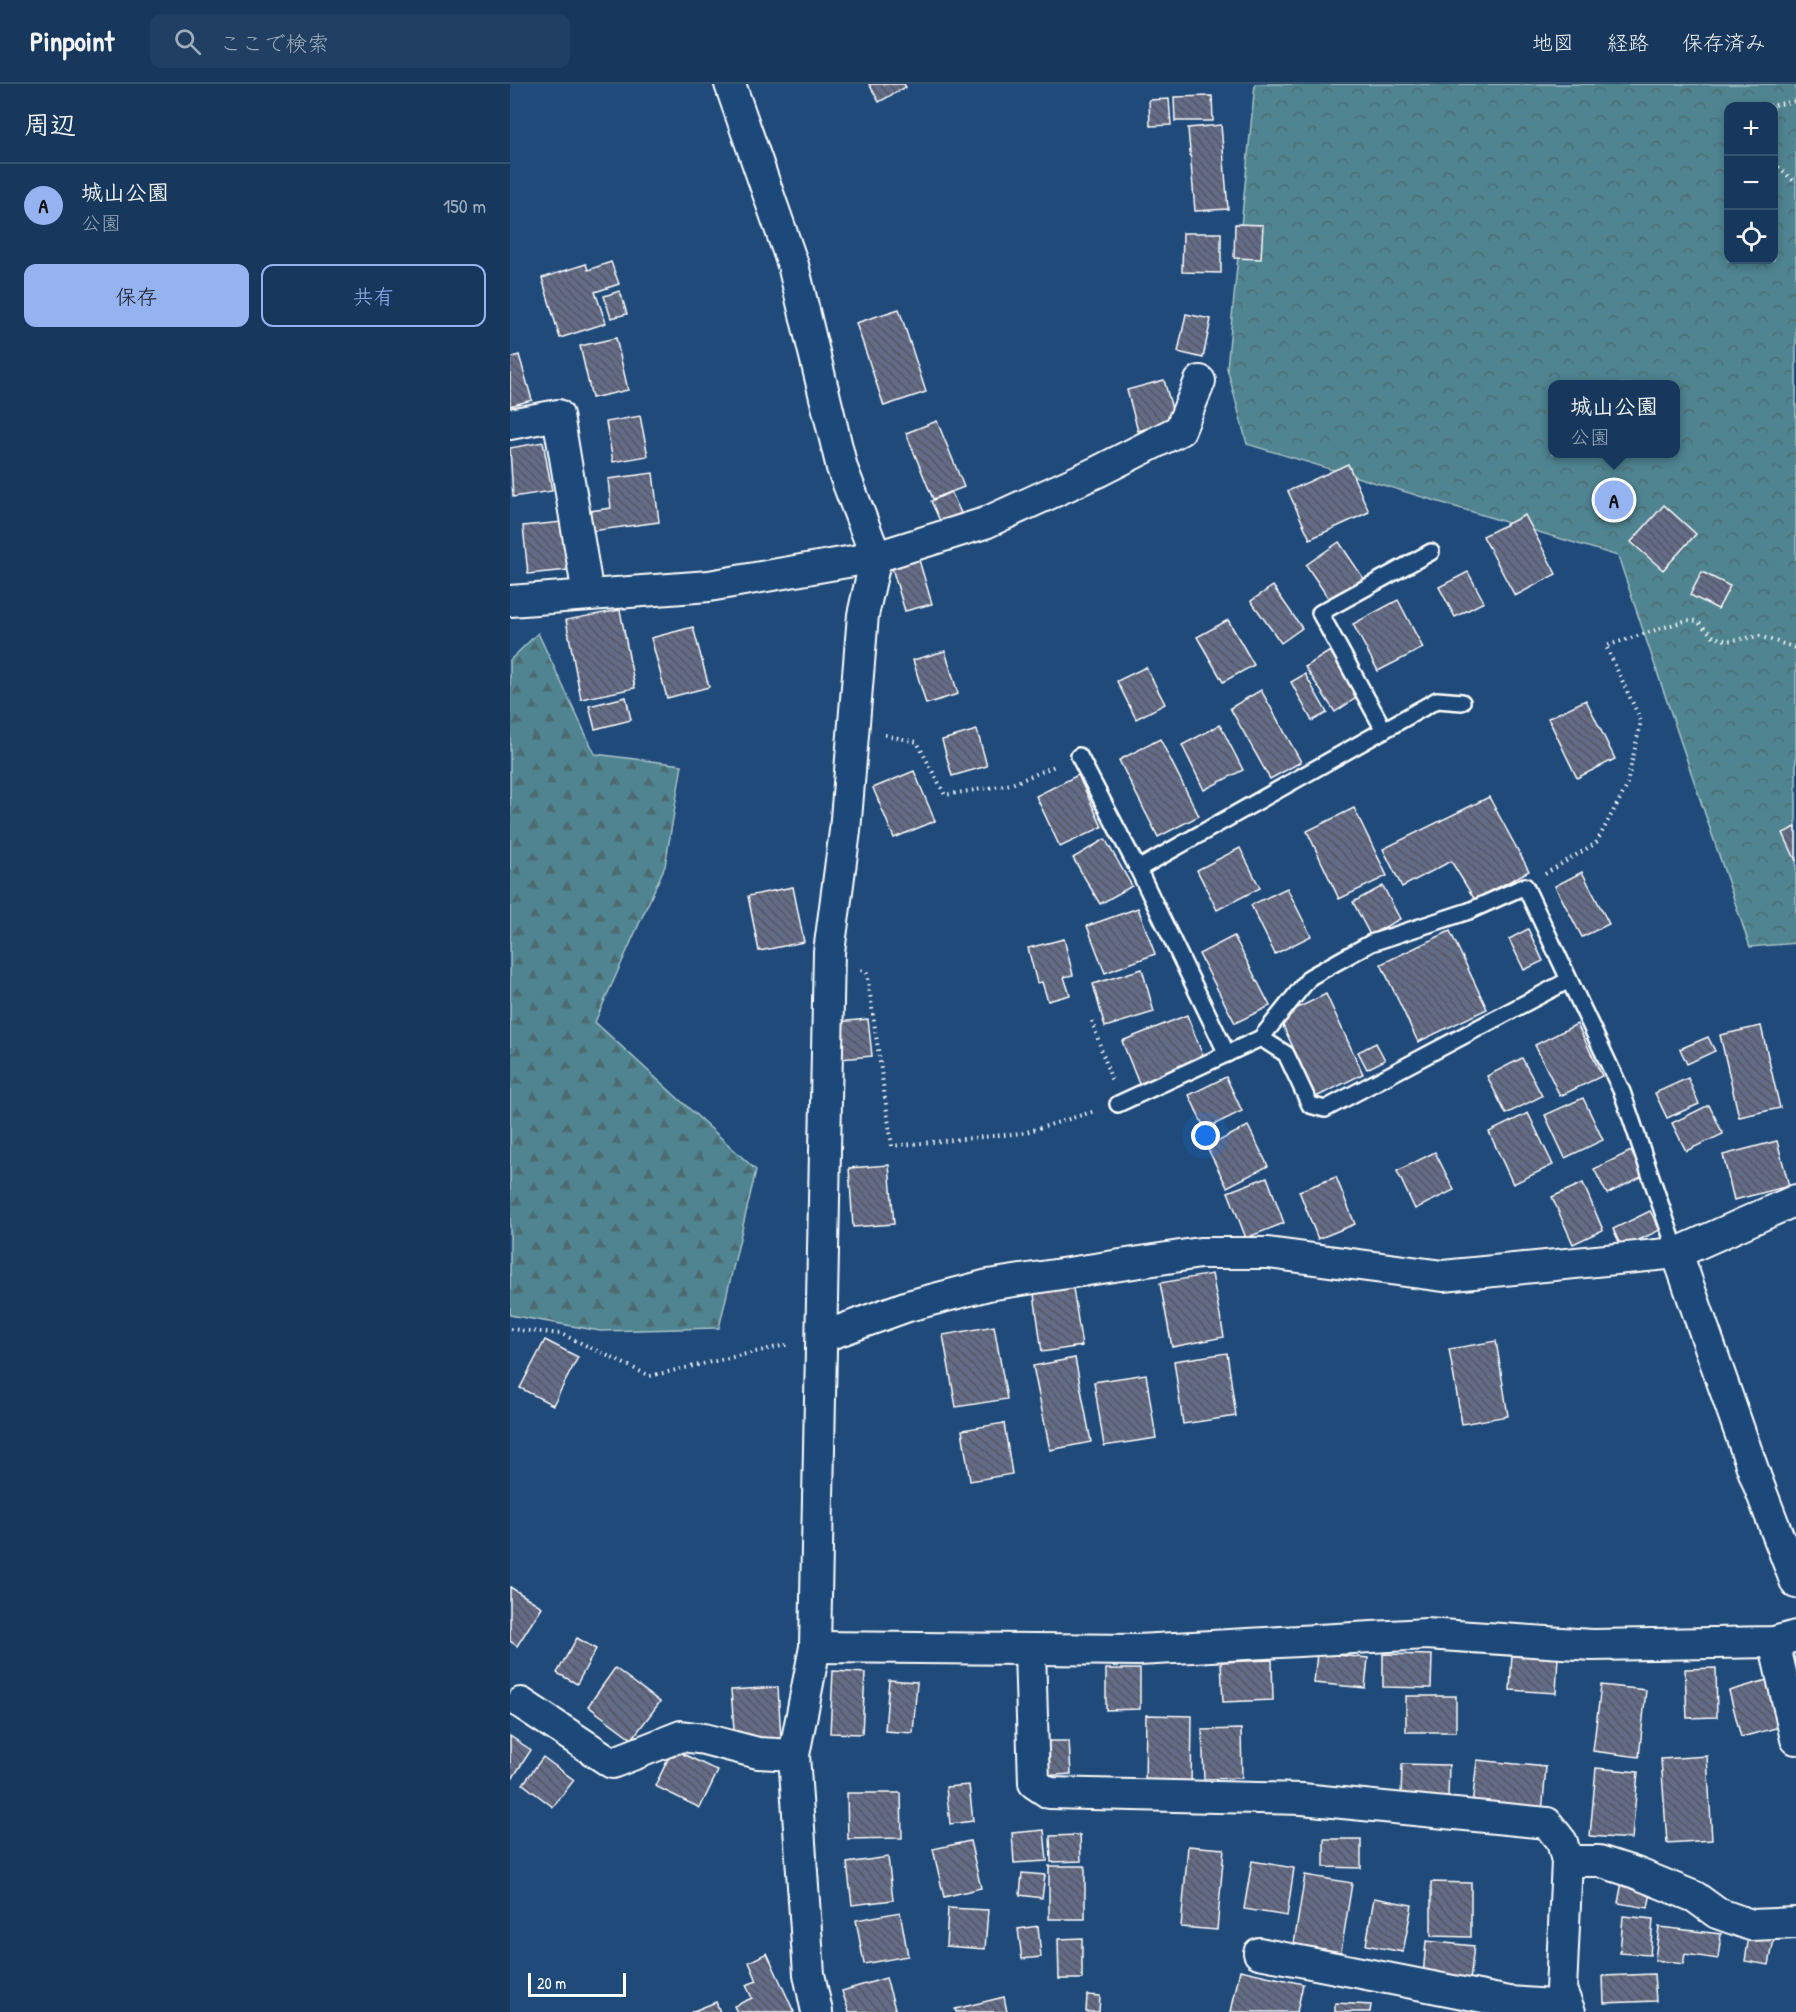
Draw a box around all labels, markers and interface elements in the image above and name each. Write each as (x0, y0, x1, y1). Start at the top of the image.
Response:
search box (150, 14, 570, 68)
text: Pinpoint (30, 22, 114, 60)
icon: search (171, 25, 204, 58)
text: ここで検索 (219, 28, 329, 58)
text: 地図 (1532, 28, 1574, 57)
text: 経路 (1607, 28, 1649, 57)
text: 保存済み (1682, 28, 1766, 57)
map controls (1724, 102, 1778, 264)
button: + (1724, 102, 1778, 156)
text: 周辺 (24, 107, 76, 142)
button: − (1724, 156, 1778, 210)
text: 城山公園 (81, 177, 169, 207)
text: A (39, 192, 48, 219)
text: 150 m (443, 192, 486, 219)
text: 公園 (81, 209, 121, 236)
button: locate (1724, 210, 1778, 264)
button: 保存 (24, 264, 249, 327)
button: 共有 (261, 264, 486, 327)
popup (1548, 380, 1680, 458)
text: 城山公園 (1570, 391, 1658, 421)
text: 公園 (1570, 423, 1610, 450)
pin: A (1594, 478, 1634, 522)
your location (1191, 1121, 1220, 1150)
scale bar (528, 1970, 626, 1998)
text: 20 m (537, 1972, 566, 1994)

